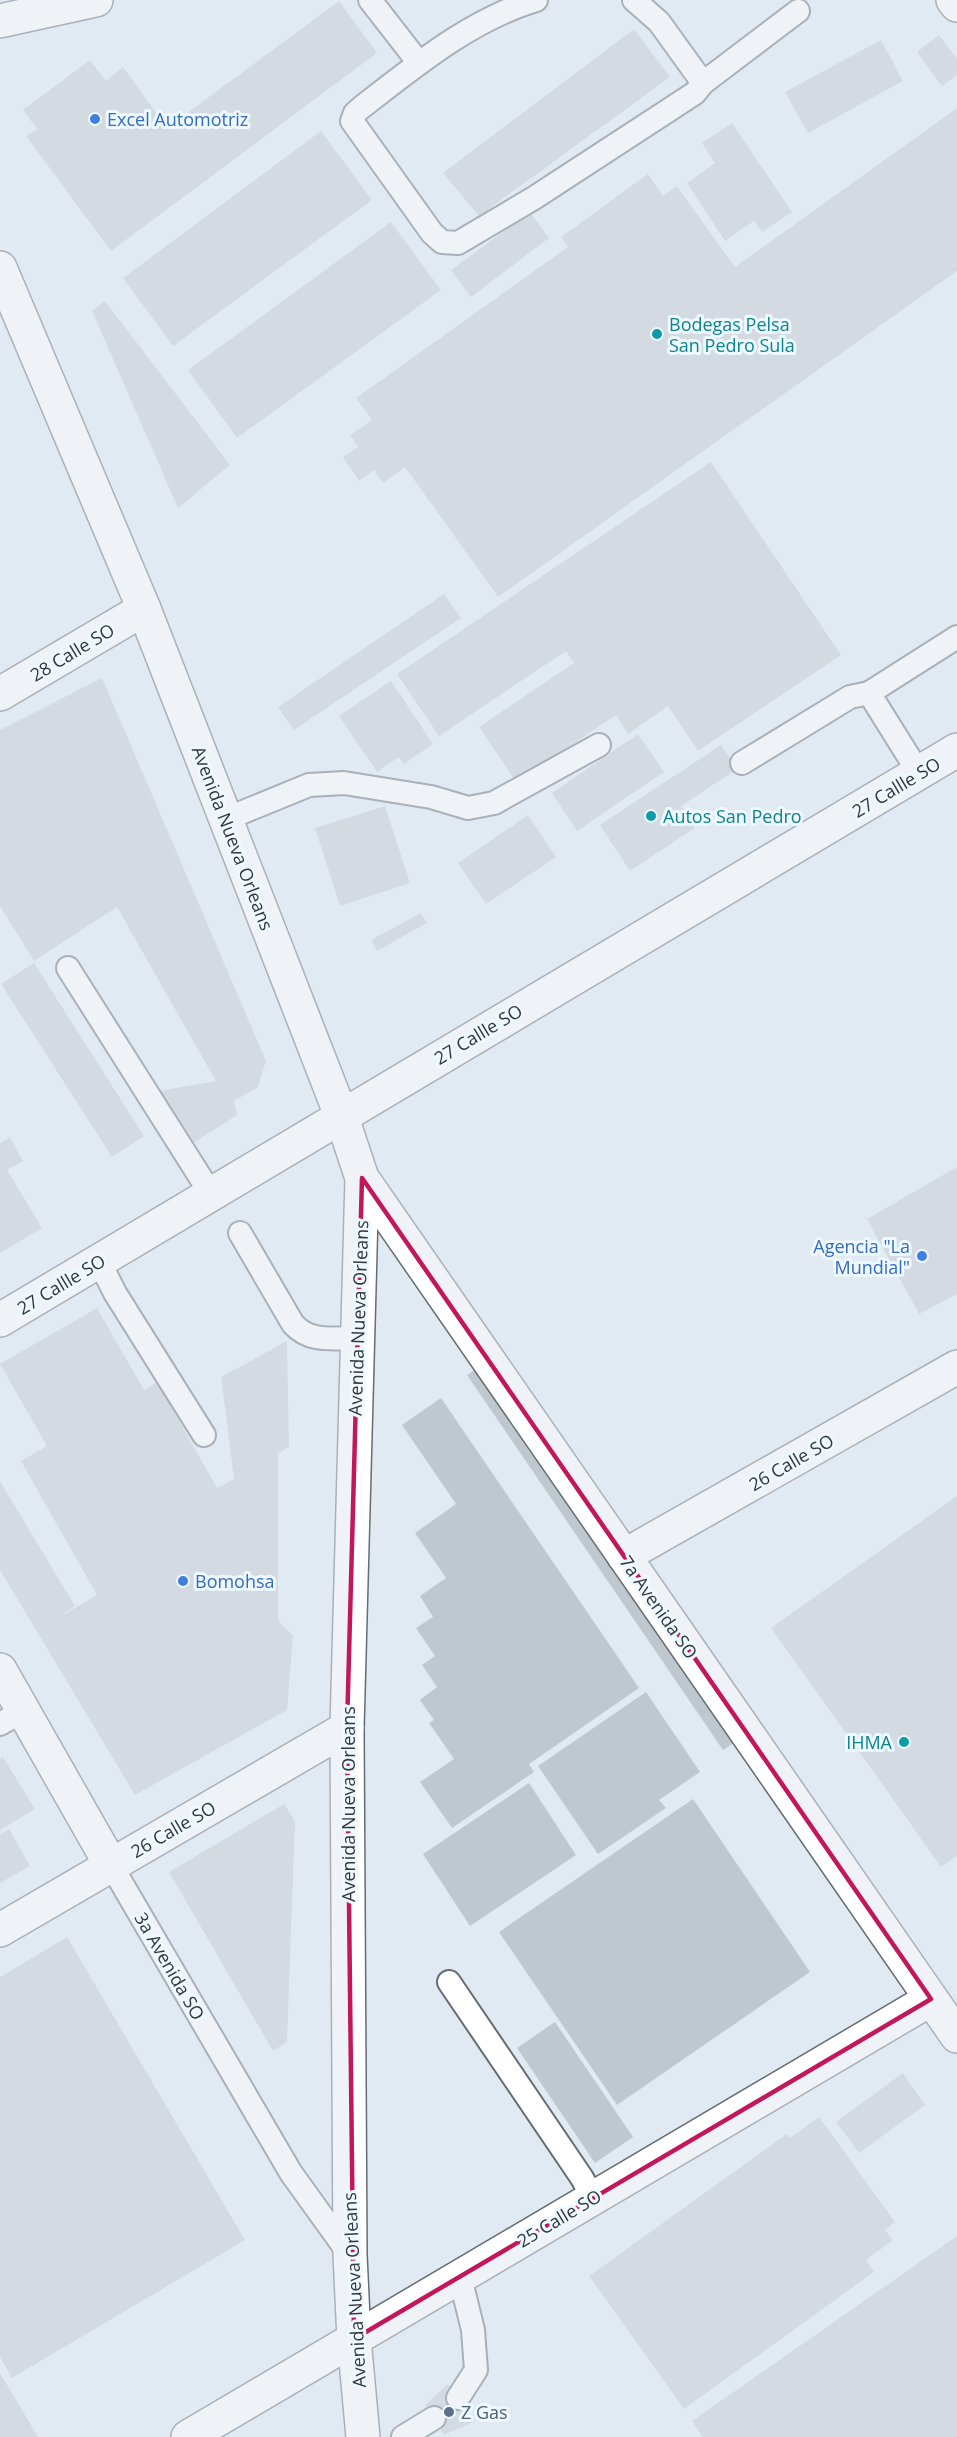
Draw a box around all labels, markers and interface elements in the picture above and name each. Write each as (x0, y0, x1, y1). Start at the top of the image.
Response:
place label: Excel Automotriz (107, 107, 248, 131)
marker: Excel Automotriz (88, 112, 102, 126)
place label: Bodegas Pelsa San Pedro Sula (669, 312, 795, 357)
marker: Bodegas Pelsa San Pedro Sula (650, 327, 664, 341)
street label: 28 Calle SO (25, 617, 119, 687)
street label: Avenida Nueva Orleans (187, 742, 279, 934)
street label: 27 Callle SO (847, 751, 945, 823)
place label: Autos San Pedro (663, 804, 802, 828)
marker: Autos San Pedro (644, 809, 658, 823)
street label: 27 Callle SO (429, 998, 527, 1070)
street label: Avenida Nueva Orleans (343, 1220, 373, 1416)
place label: Agencia "La Mundial" (813, 1234, 910, 1279)
street label: 27 Callle SO (12, 1248, 110, 1320)
marker: Agencia "La Mundial" (915, 1249, 929, 1263)
street label: 26 Calle SO (744, 1428, 838, 1496)
street label: 7a Avenida SO (615, 1551, 703, 1663)
place label: Bomohsa (195, 1569, 275, 1593)
marker: Bomohsa (176, 1574, 190, 1588)
street label: Avenida Nueva Orleans (336, 1706, 360, 1902)
place label: IHMA (846, 1730, 893, 1754)
marker: IHMA (897, 1735, 911, 1749)
street label: 26 Calle SO (126, 1795, 220, 1863)
street label: 3a Avenida SO (129, 1908, 211, 2024)
street label: 25 Calle SO (512, 2183, 606, 2253)
street label: Avenida Nueva Orleans (337, 2192, 371, 2388)
place label: Z Gas (461, 2400, 508, 2424)
marker: Z Gas (442, 2405, 456, 2419)

